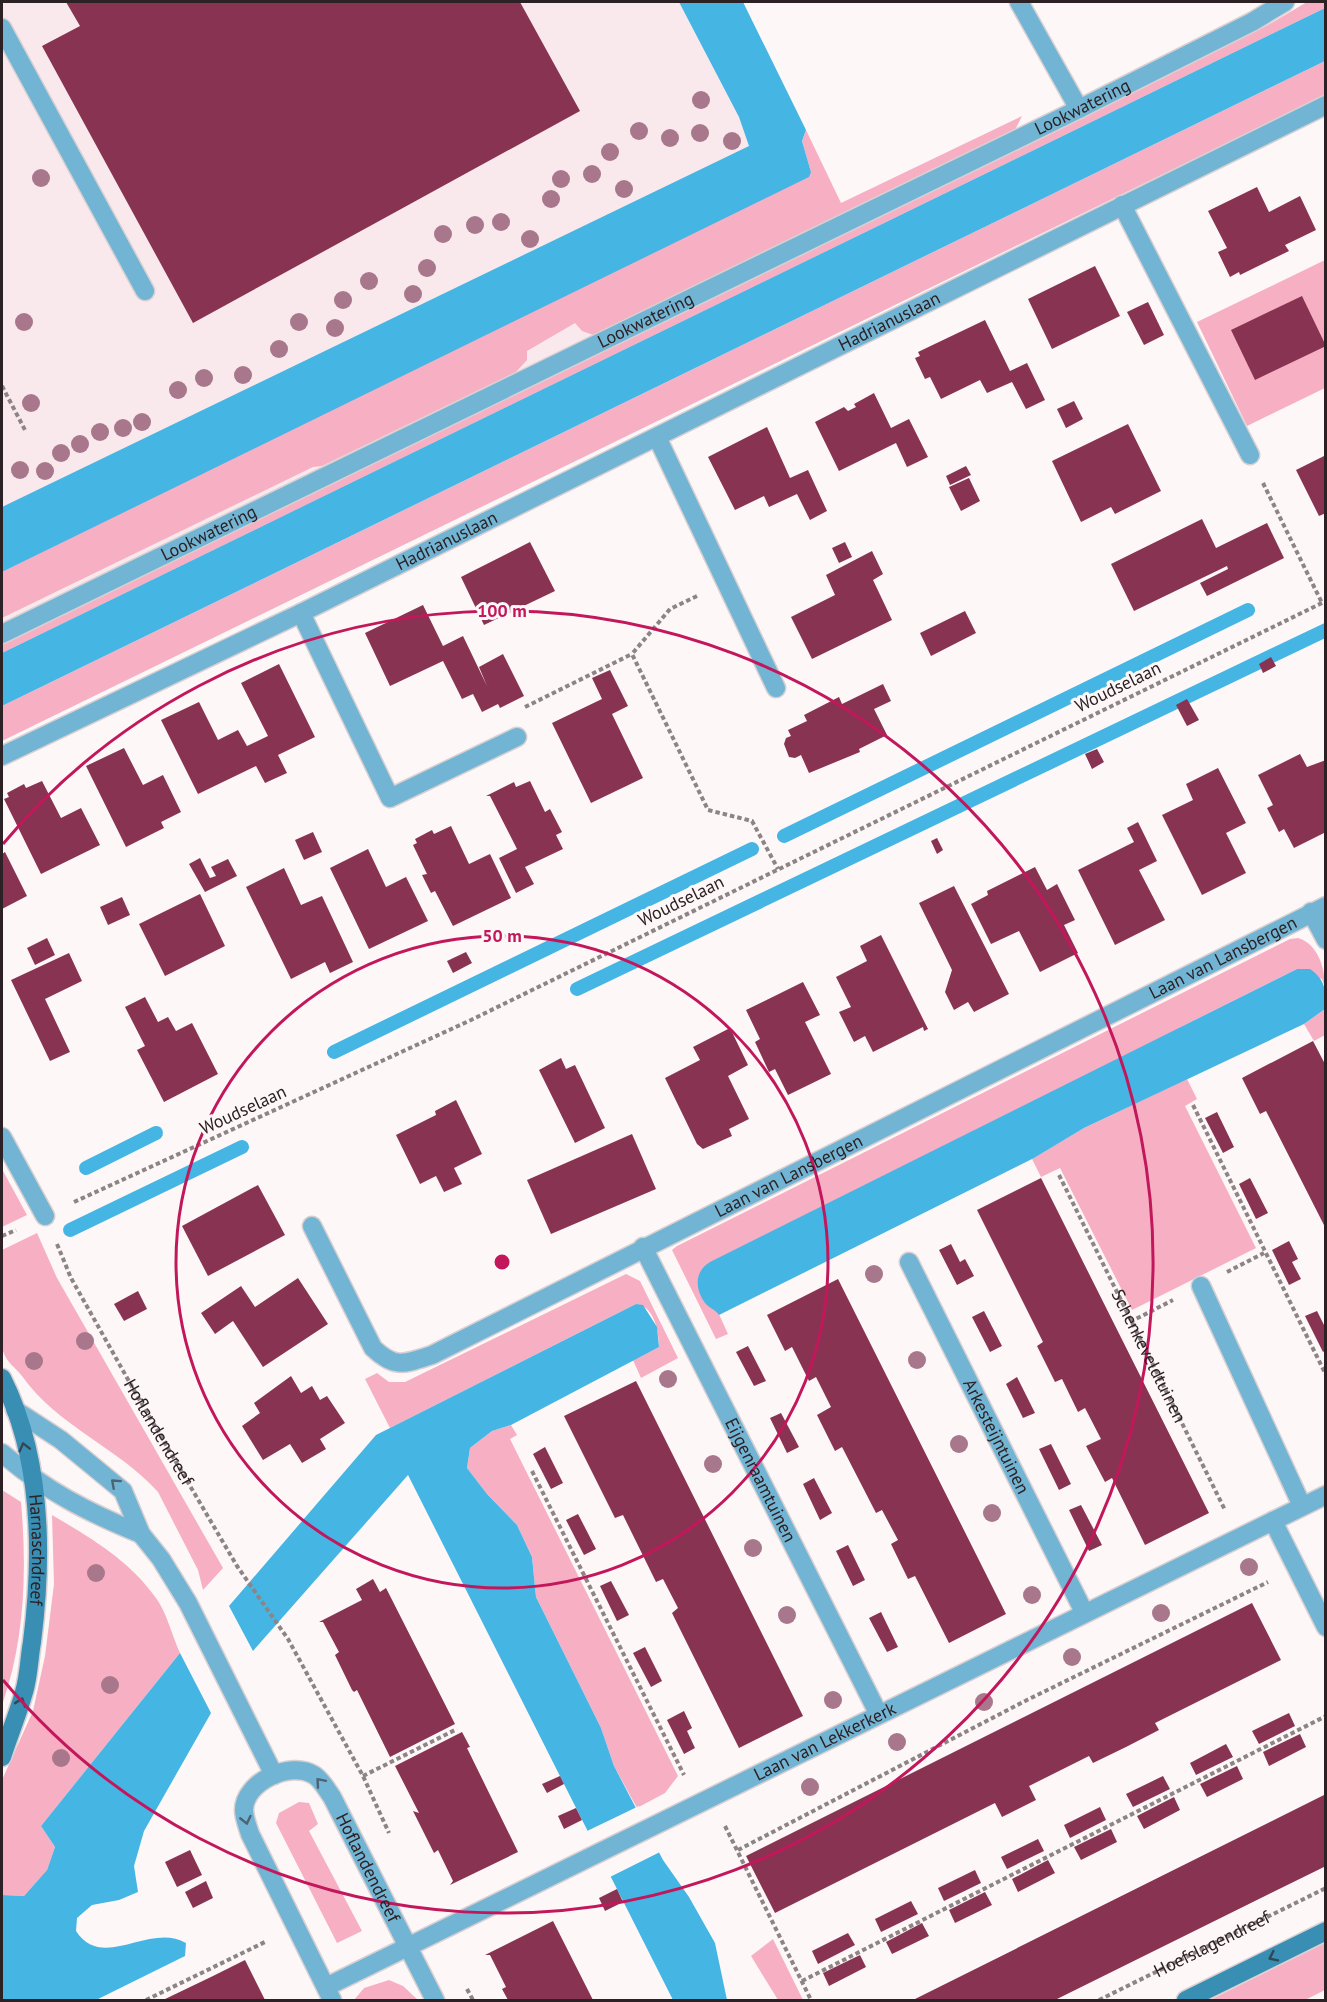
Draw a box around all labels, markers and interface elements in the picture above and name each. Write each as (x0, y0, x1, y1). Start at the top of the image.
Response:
street label: Lookwatering (1031, 73, 1134, 140)
street label: Hadrianuslaan (834, 286, 944, 356)
street label: Lookwatering (594, 287, 697, 353)
street label: Lookwatering (157, 500, 260, 566)
street label: Hadrianuslaan (392, 505, 501, 575)
text: 100 m (477, 599, 527, 622)
street label: Woudselaan (1071, 656, 1165, 717)
street label: Woudselaan (634, 870, 728, 931)
street label: Laan van Lansbergen (1145, 911, 1301, 1004)
text: 50 m (482, 924, 522, 947)
street label: Woudselaan (196, 1079, 290, 1140)
street label: Laan van Lansbergen (711, 1129, 866, 1222)
centre of rings (492, 1252, 512, 1272)
street label: Schenkeveldtuinen (1106, 1285, 1192, 1426)
street label: Hoflandendreef (119, 1375, 200, 1490)
street label: Arkesteijntuinen (958, 1375, 1035, 1498)
street label: Eijgenraamtuinen (720, 1414, 802, 1546)
one-way arrow (19, 1442, 32, 1452)
one-way arrow (111, 1479, 122, 1490)
street label: Harnaschdreef (24, 1493, 50, 1607)
street label: Laan van Lekkerkerk (750, 1696, 900, 1786)
one-way arrow (13, 1697, 26, 1707)
one-way arrow (316, 1778, 327, 1789)
street label: Hoflandendreef (331, 1809, 406, 1927)
one-way arrow (239, 1815, 252, 1825)
street label: Hoefslagendreef (1150, 1905, 1275, 1982)
one-way arrow (1269, 1950, 1280, 1962)

